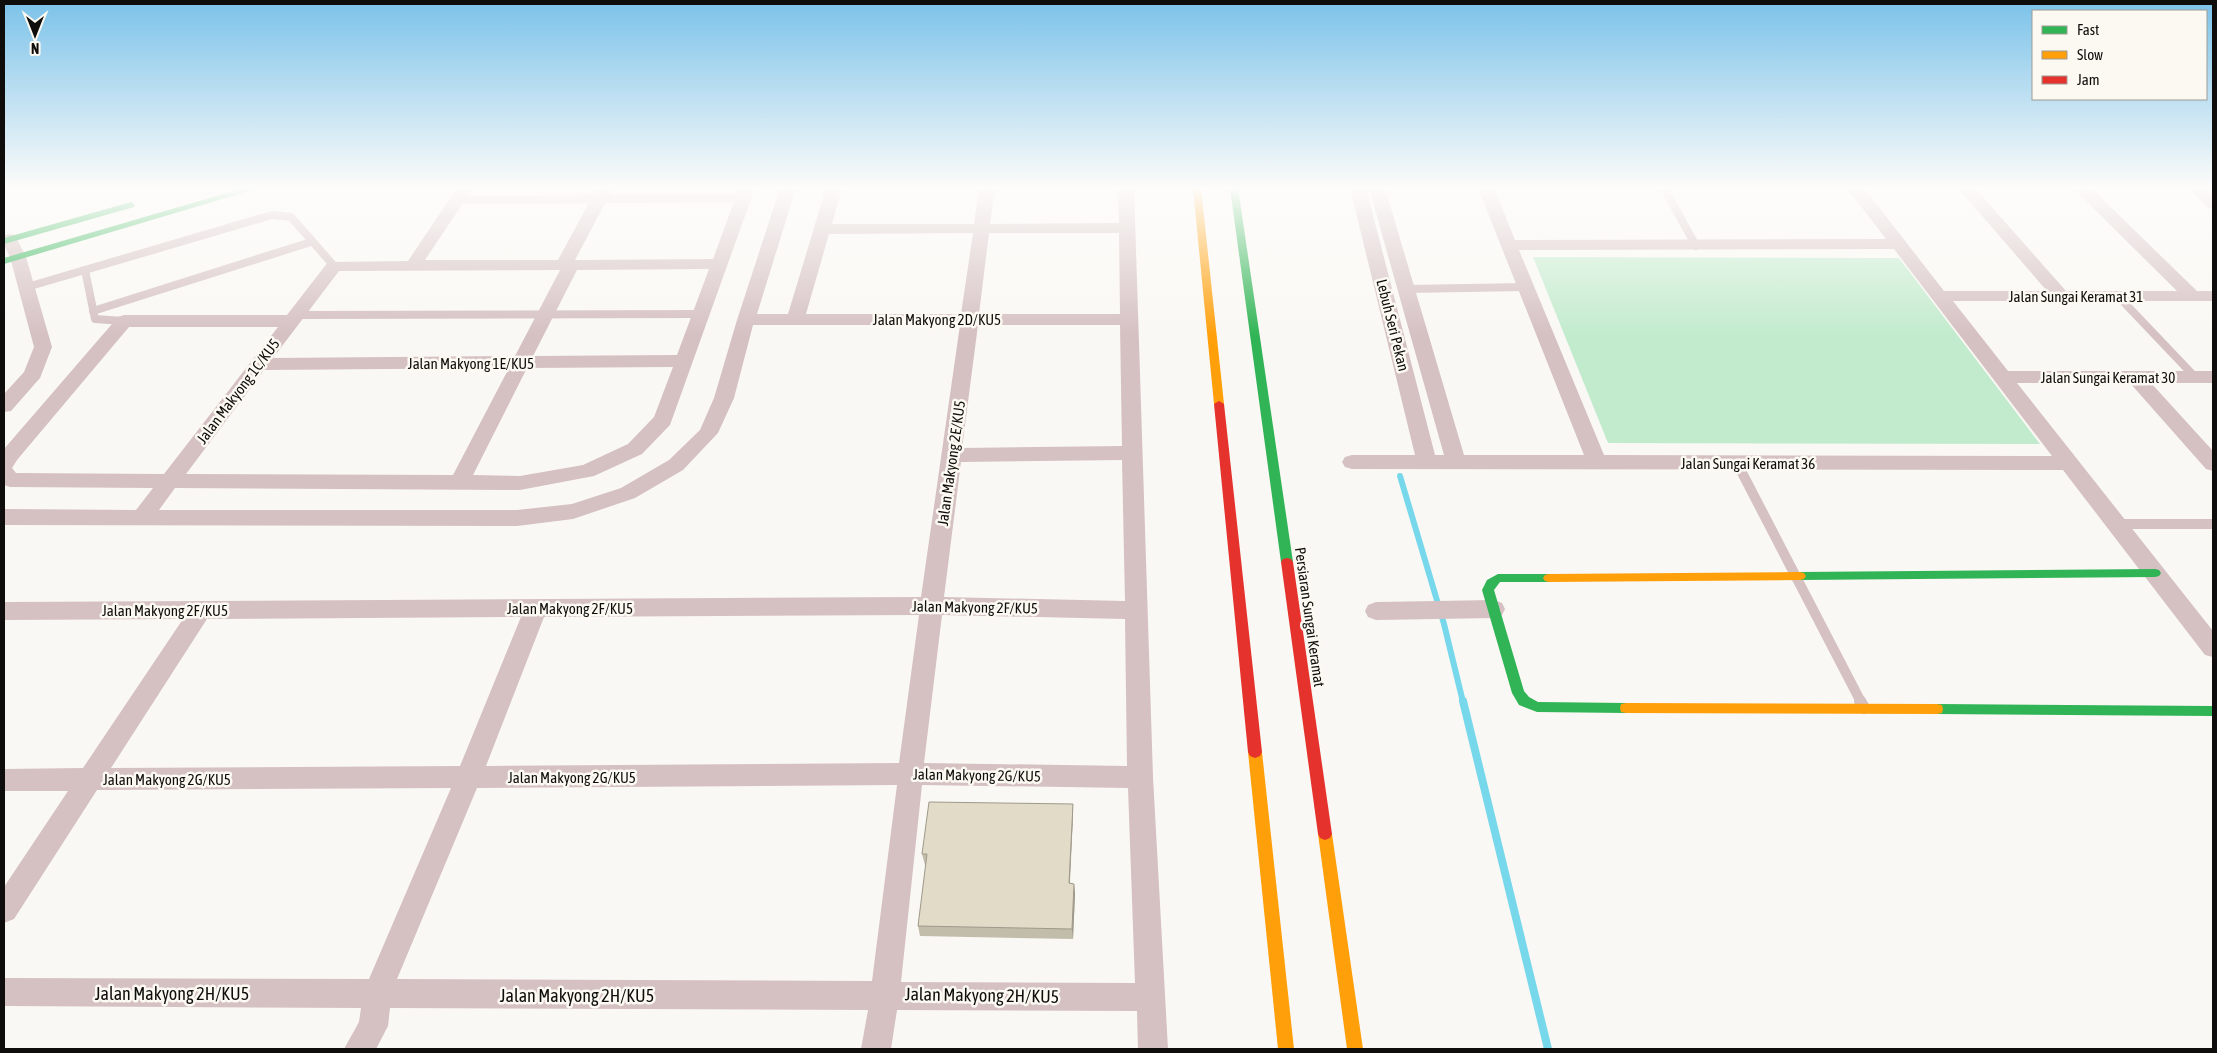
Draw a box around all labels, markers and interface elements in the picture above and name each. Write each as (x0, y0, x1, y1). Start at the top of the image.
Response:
north arrow (10, 10, 60, 60)
legend (2032, 10, 2207, 100)
text: Fast (2077, 21, 2099, 38)
text: N (31, 40, 39, 56)
text: Slow (2077, 46, 2103, 63)
text: Jam (2077, 71, 2100, 88)
street label: Lebuh Seri Pekan (1373, 277, 1413, 373)
street label: Jalan Sungai Keramat 31 (2009, 288, 2143, 305)
street label: Jalan Makyong 2D/KU5 (873, 311, 1001, 328)
street label: Jalan Makyong 1C/KU5 (193, 335, 283, 447)
street label: Jalan Makyong 1E/KU5 (408, 355, 534, 372)
street label: Jalan Sungai Keramat 30 (2041, 369, 2175, 386)
street label: Jalan Makyong 2E/KU5 (934, 399, 968, 527)
street label: Jalan Sungai Keramat 36 (1681, 455, 1815, 472)
street label: Persiaran Sungai Keramat (1292, 546, 1328, 688)
street label: Jalan Makyong 2F/KU5 (912, 597, 1038, 617)
street label: Jalan Makyong 2F/KU5 (507, 600, 633, 617)
street label: Jalan Makyong 2F/KU5 (102, 602, 228, 619)
street label: Jalan Makyong 2G/KU5 (913, 765, 1041, 785)
street label: Jalan Makyong 2G/KU5 (508, 769, 636, 786)
street label: Jalan Makyong 2G/KU5 (103, 771, 231, 788)
street label: Jalan Makyong 2H/KU5 (95, 983, 249, 1004)
street label: Jalan Makyong 2H/KU5 (905, 983, 1059, 1007)
street label: Jalan Makyong 2H/KU5 (500, 985, 654, 1006)

